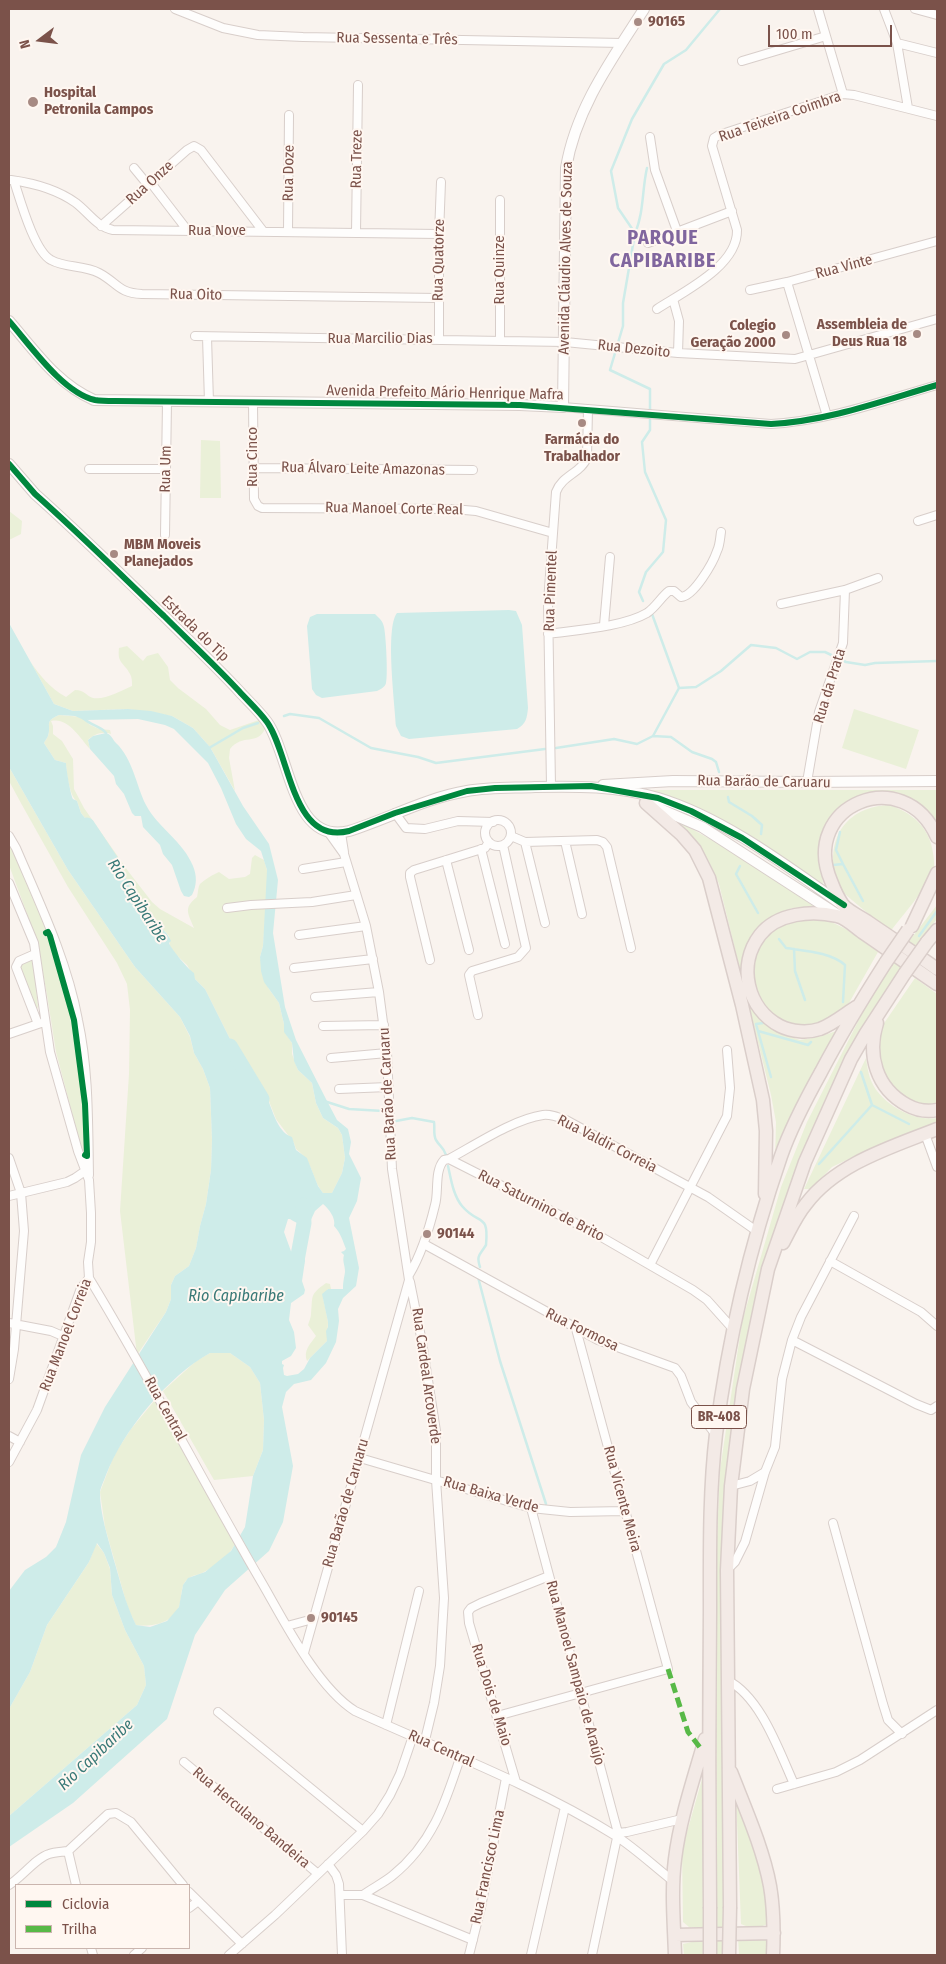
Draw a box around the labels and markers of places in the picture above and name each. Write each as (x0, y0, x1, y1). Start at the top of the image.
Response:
place label: 90165 (648, 13, 685, 31)
marker: 90165 (632, 16, 644, 28)
place label: Hospital Petronila Campos (44, 84, 153, 119)
marker: Hospital Petronila Campos (26, 95, 40, 109)
place label: Assembleia de Deus Rua 18 (817, 316, 907, 351)
place label: Colegio Geração 2000 (691, 317, 776, 352)
marker: Assembleia de Deus Rua 18 (911, 328, 923, 340)
marker: Colegio Geração 2000 (780, 329, 792, 341)
marker: Farmácia do Trabalhador (576, 417, 588, 429)
place label: Farmácia do Trabalhador (544, 431, 620, 466)
place label: MBM Moveis Planejados (124, 536, 201, 571)
marker: MBM Moveis Planejados (108, 548, 120, 560)
place label: 90144 (437, 1225, 474, 1243)
marker: 90144 (421, 1228, 433, 1240)
place label: 90145 (321, 1609, 358, 1627)
marker: 90145 (305, 1612, 317, 1624)

